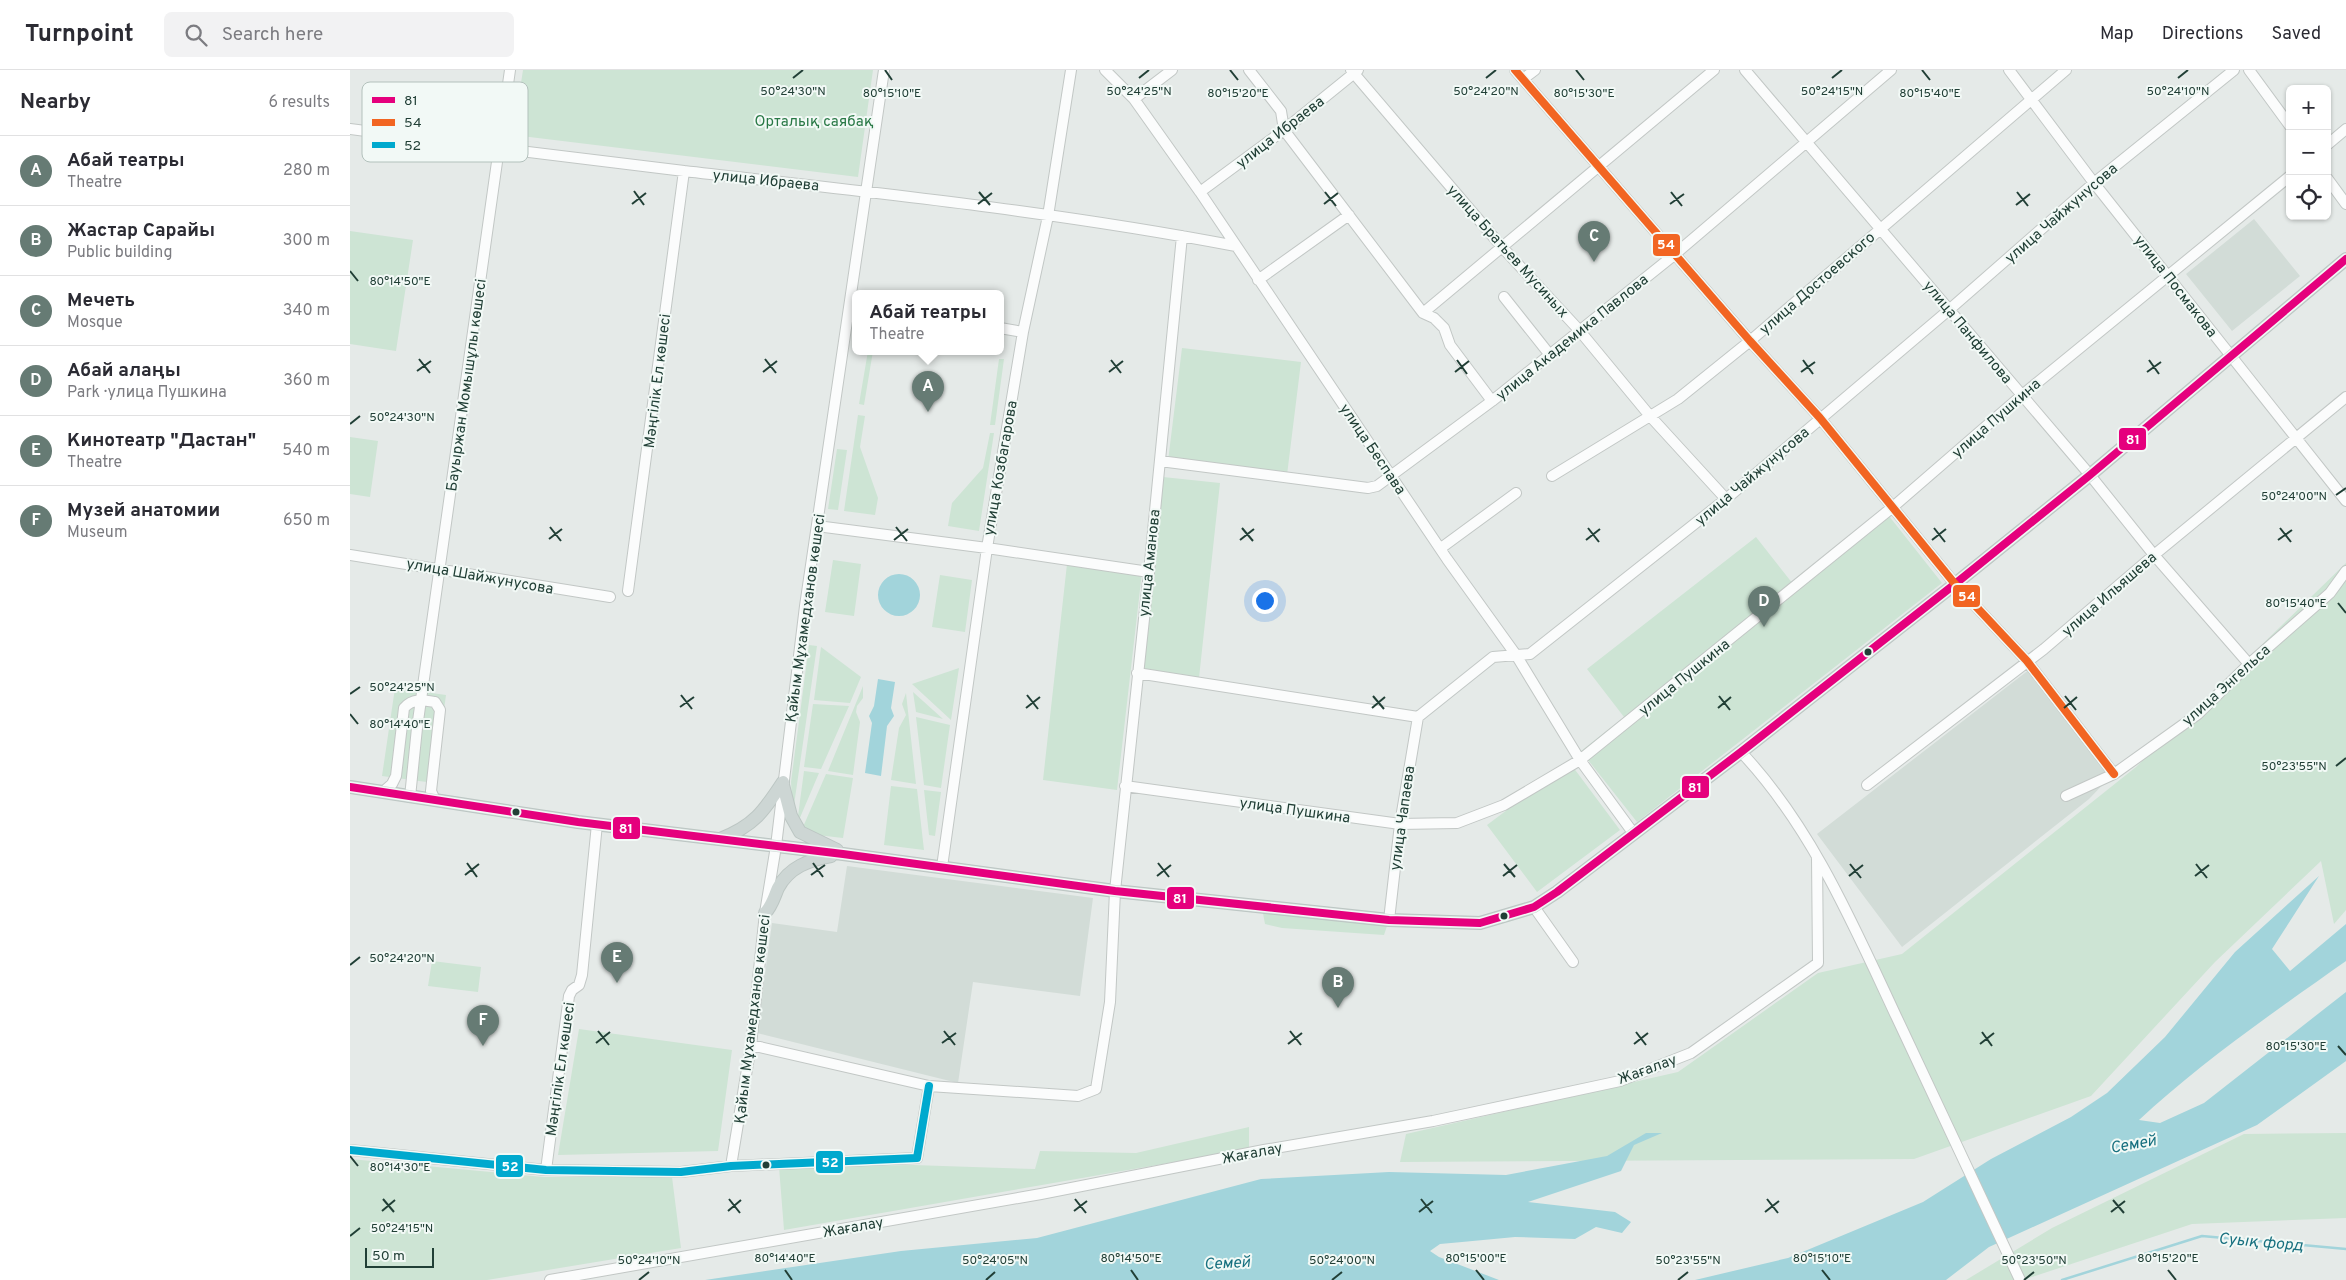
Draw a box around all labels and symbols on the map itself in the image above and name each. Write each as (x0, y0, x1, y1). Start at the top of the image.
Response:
legend (362, 82, 528, 162)
text: 50°24'30"N (760, 84, 826, 100)
text: 50°24'25"N (1106, 84, 1172, 100)
text: 50°24'20"N (1453, 84, 1519, 100)
text: 50°24'15"N (1801, 84, 1863, 100)
text: 50°24'10"N (2147, 84, 2209, 100)
text: 80°15'10"E (863, 86, 921, 102)
text: 80°15'20"E (1207, 86, 1269, 102)
text: 80°15'30"E (1553, 86, 1615, 102)
text: 80°15'40"E (1899, 86, 1961, 102)
text: 81 (404, 93, 418, 110)
street label: улица Ибраева (1233, 93, 1329, 174)
park label: Орталық саябақ (754, 113, 874, 132)
text: 54 (404, 115, 422, 132)
text: 52 (404, 138, 421, 155)
street label: улица Чайжунусова (2002, 160, 2122, 268)
street label: улица Ибраева (712, 166, 820, 197)
street label: улица Братьев Мусиных (1442, 181, 1572, 323)
pin: C (1578, 221, 1610, 262)
street label: улица Достоевского (1756, 229, 1880, 339)
street label: улица Посмакова (2129, 232, 2221, 342)
line badge: 54 (1652, 233, 1681, 257)
text: 54 (1657, 237, 1675, 254)
street label: улица Академика Павлова (1493, 271, 1653, 405)
text: 80°14'50"E (369, 274, 431, 290)
street label: улица Панфилова (1918, 277, 2016, 388)
street label: Бауыржан Момышұлы көшесі (443, 278, 492, 493)
street label: Мәңгілік Ел көшесі (641, 313, 676, 450)
pin: A (912, 371, 944, 412)
street label: улица Пушкина (1949, 375, 2045, 463)
street label: улица Козбагарова (980, 399, 1023, 537)
street label: улица Беспава (1334, 401, 1409, 499)
text: 50°24'30"N (369, 410, 435, 426)
street label: улица Чайжунусова (1692, 424, 1814, 531)
line badge: 81 (2118, 427, 2147, 451)
text: 81 (2126, 432, 2140, 449)
text: 50°24'00"N (2261, 489, 2327, 505)
street label: улица Аманова (1135, 508, 1166, 618)
street label: Қайым Мұхамедханов көшесі (782, 513, 831, 724)
street label: улица Ильяшева (2059, 549, 2161, 641)
street label: улица Шайжунусова (405, 555, 555, 600)
line badge: 54 (1952, 584, 1981, 608)
pin: D (1748, 586, 1780, 627)
your location (1252, 588, 1278, 614)
text: 54 (1958, 589, 1976, 606)
text: 80°15'40"E (2265, 596, 2327, 612)
street label: улица Пушкина (1636, 636, 1734, 721)
street label: улица Энгельса (2179, 641, 2275, 731)
unlabelled marker (1863, 647, 1873, 657)
text: 50°24'25"N (369, 680, 435, 696)
text: 80°14'40"E (369, 717, 431, 733)
text: 50°23'55"N (2261, 759, 2327, 775)
street label: улица Чапаева (1387, 765, 1420, 872)
line badge: 81 (1681, 775, 1710, 799)
text: 81 (1688, 780, 1702, 797)
street label: улица Пушкина (1238, 794, 1351, 829)
unlabelled marker (511, 807, 521, 817)
line badge: 81 (612, 816, 641, 840)
text: 81 (619, 821, 633, 838)
line badge: 81 (1166, 886, 1195, 910)
text: 81 (1173, 891, 1187, 908)
unlabelled marker (1499, 911, 1509, 921)
street label: Қайым Мұхамедханов көшесі (731, 913, 776, 1125)
pin: E (601, 942, 633, 983)
text: 50°24'20"N (369, 951, 435, 967)
pin: B (1322, 967, 1354, 1008)
street label: Мәңгілік Ел көшесі (543, 1001, 580, 1138)
pin: F (467, 1005, 499, 1046)
text: 80°15'30"E (2265, 1039, 2327, 1055)
street label: Жағалау (1615, 1051, 1680, 1090)
water label: Семей (2109, 1131, 2159, 1159)
street label: Жағалау (1220, 1139, 1284, 1170)
line badge: 52 (815, 1150, 844, 1174)
line badge: 52 (495, 1154, 524, 1178)
text: 52 (821, 1155, 839, 1172)
text: 52 (501, 1159, 519, 1176)
text: 80°14'30"E (370, 1160, 430, 1176)
unlabelled marker (761, 1160, 771, 1170)
street label: Жағалау (821, 1214, 885, 1243)
text: 50°24'15"N (371, 1221, 433, 1237)
water label: Суық форд (2218, 1229, 2304, 1257)
scale bar (365, 1245, 434, 1268)
text: 80°14'40"E (754, 1251, 816, 1267)
text: 80°14'50"E (1100, 1251, 1162, 1267)
text: 80°15'00"E (1445, 1251, 1507, 1267)
text: 80°15'10"E (1793, 1251, 1851, 1267)
text: 80°15'20"E (2137, 1251, 2199, 1267)
text: 50°24'10"N (618, 1253, 680, 1269)
text: 50°24'05"N (962, 1253, 1028, 1269)
water label: Семей (1203, 1253, 1252, 1275)
text: 50°24'00"N (1309, 1253, 1375, 1269)
text: 50°23'55"N (1655, 1253, 1721, 1269)
text: 50°23'50"N (2001, 1253, 2067, 1269)

